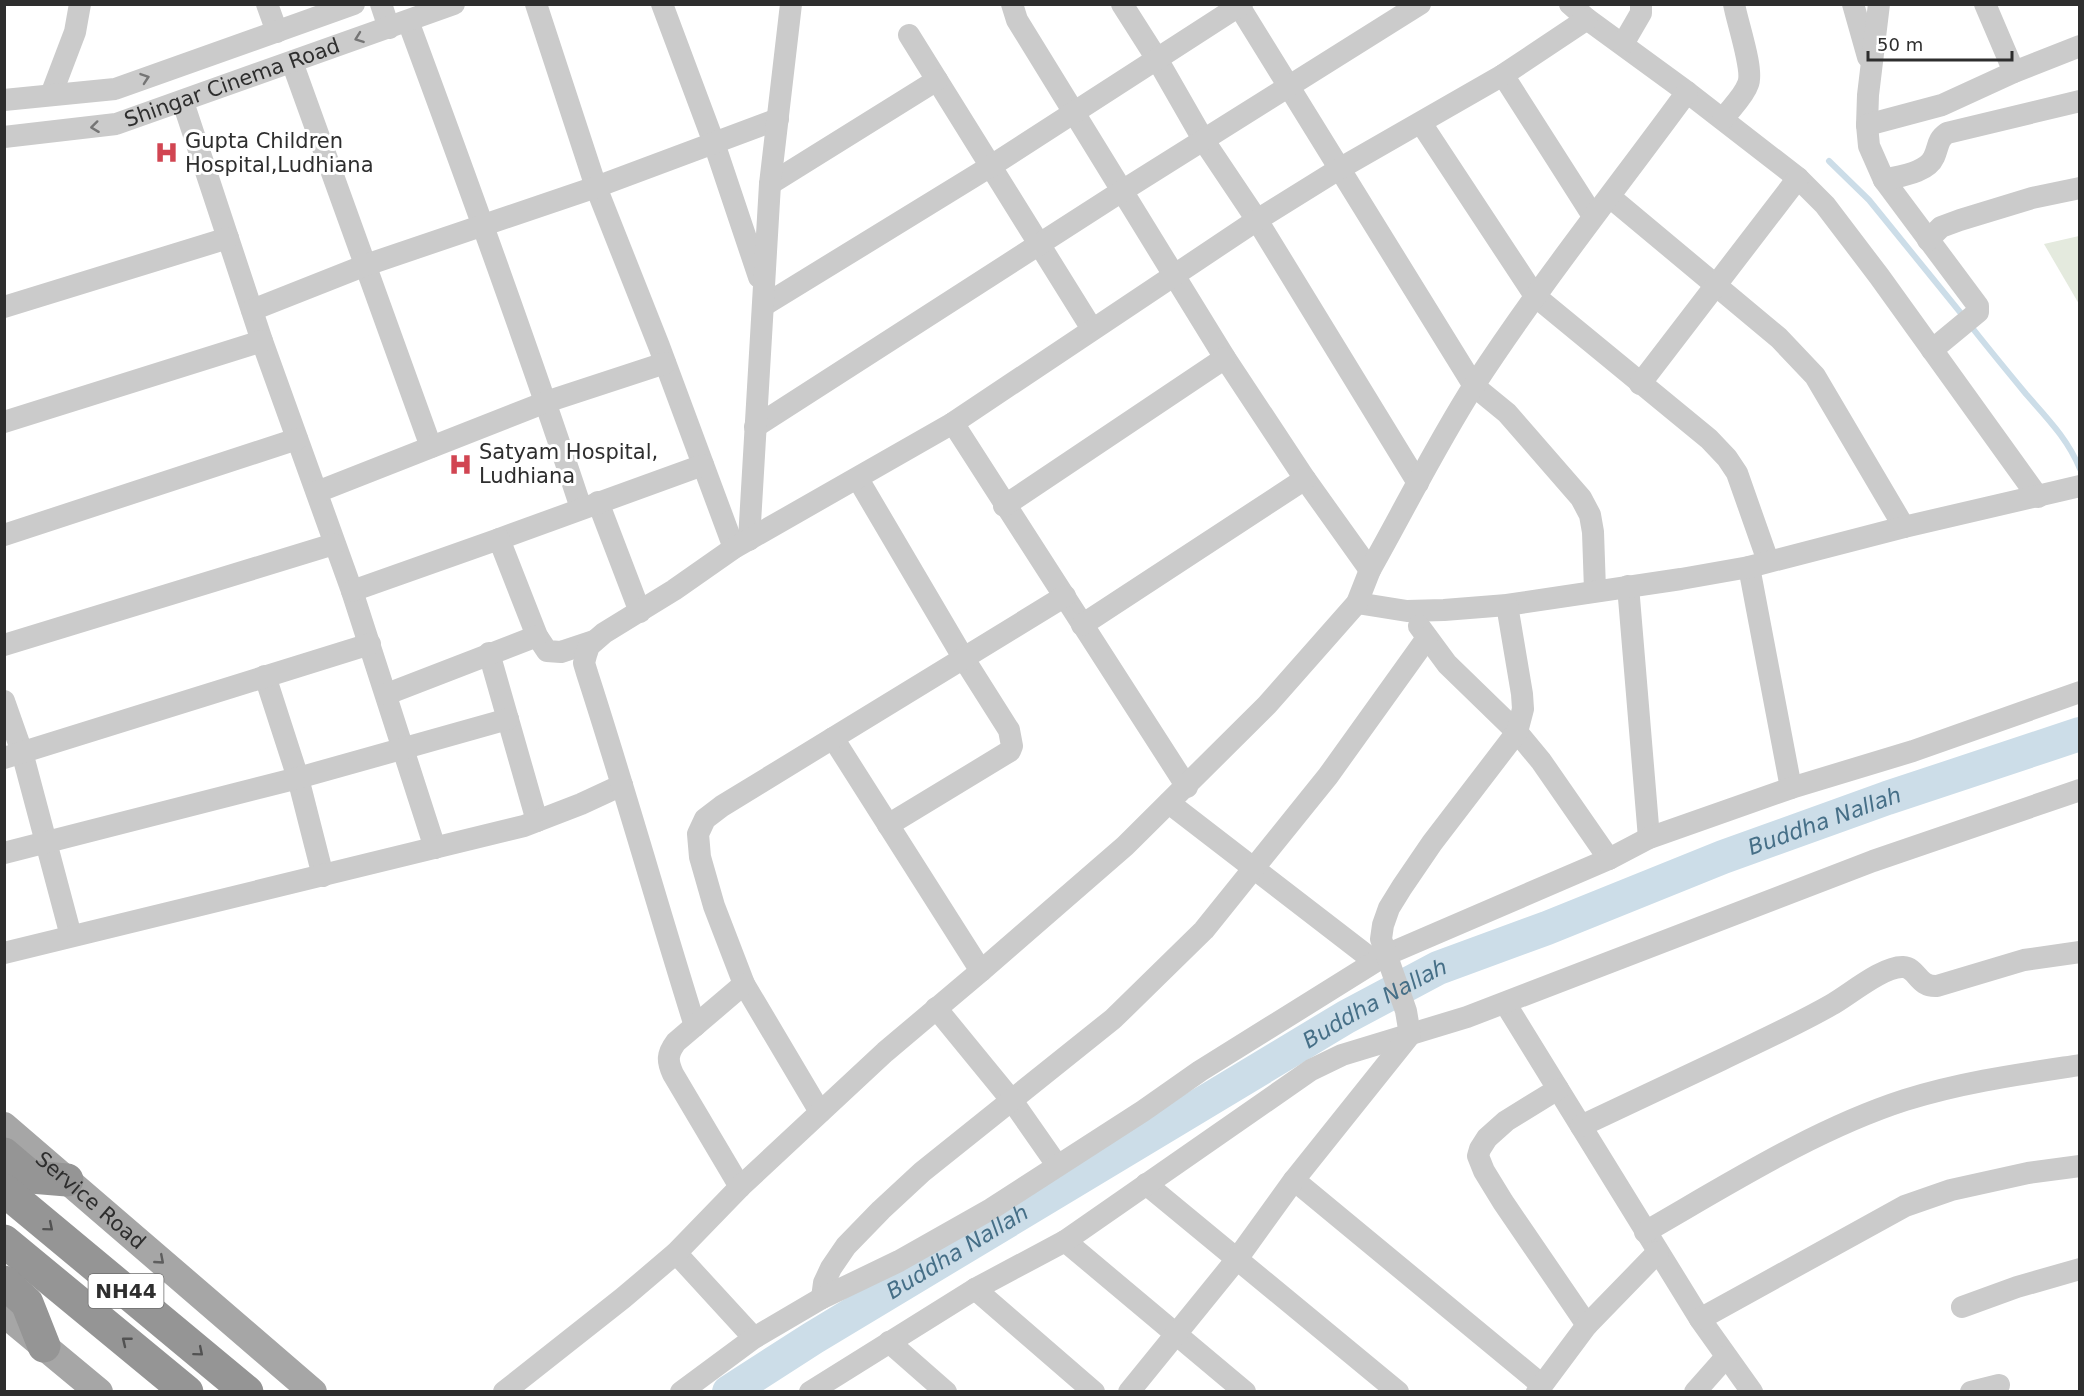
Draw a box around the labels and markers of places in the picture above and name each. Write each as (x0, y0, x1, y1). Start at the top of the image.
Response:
place label: Gupta Children Hospital,Ludhiana (185, 129, 374, 177)
hospital icon: Gupta Children Hospital,Ludhiana (154, 140, 180, 166)
place label: Satyam Hospital, Ludhiana (479, 440, 658, 488)
hospital icon: Satyam Hospital, Ludhiana (448, 451, 474, 477)

